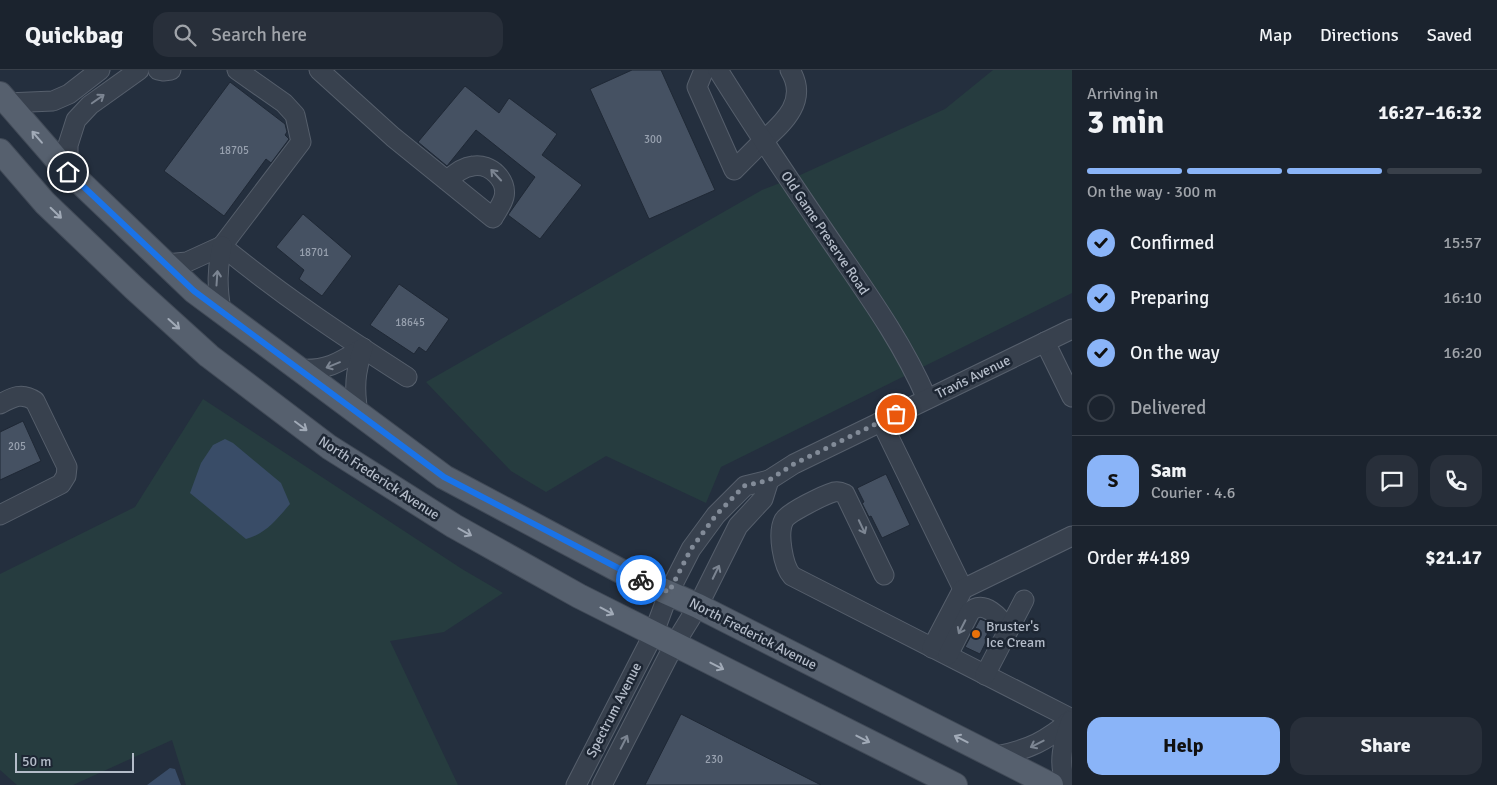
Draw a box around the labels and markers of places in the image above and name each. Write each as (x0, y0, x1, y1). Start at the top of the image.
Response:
pin (47, 151, 89, 193)
pin (875, 393, 917, 435)
place label: Bruster's Ice Cream (986, 618, 1045, 651)
marker: Bruster's Ice Cream (970, 628, 982, 640)

